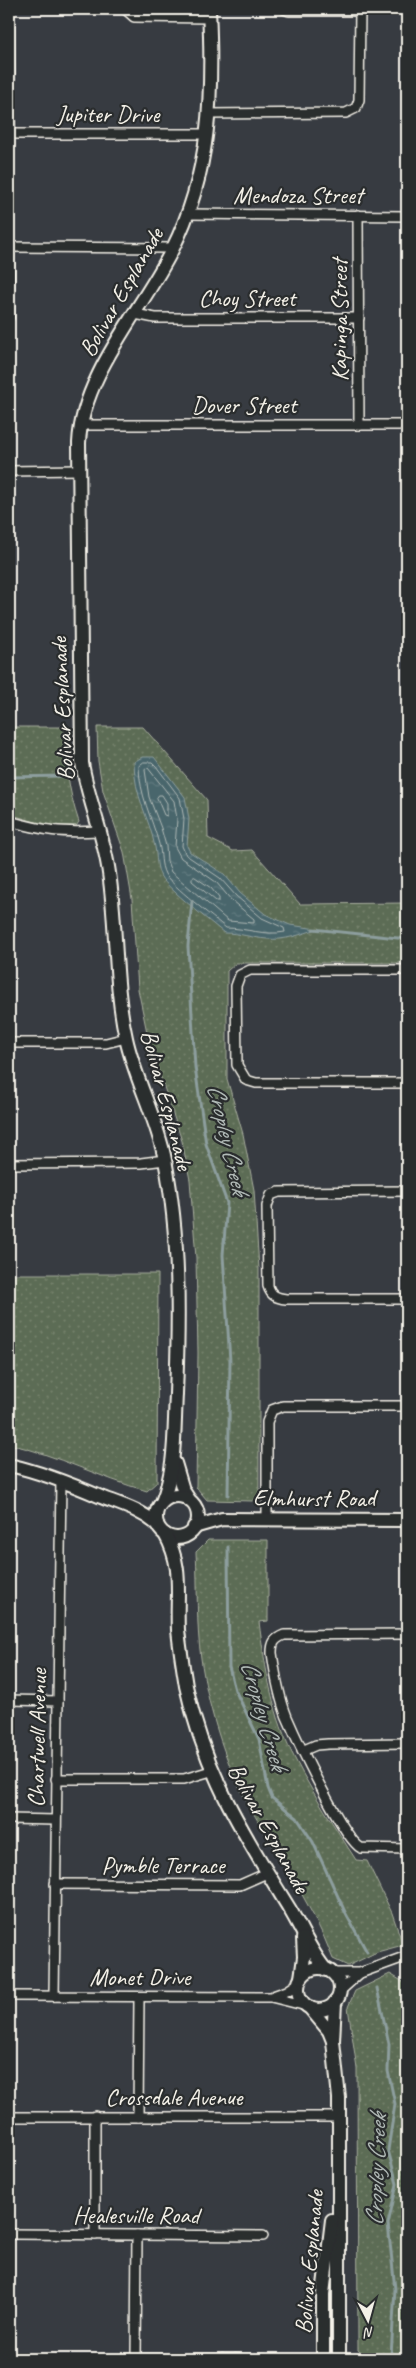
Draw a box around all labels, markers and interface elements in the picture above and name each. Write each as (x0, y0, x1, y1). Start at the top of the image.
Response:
street label: Jupiter Drive (56, 99, 161, 129)
street label: Mendoza Street (233, 180, 366, 210)
street label: Bolivar Esplanade (72, 220, 171, 362)
street label: Kapinga Street (324, 256, 354, 381)
street label: Choy Street (199, 283, 297, 313)
street label: Dover Street (192, 390, 298, 420)
street label: Bolivar Esplanade (43, 634, 81, 782)
street label: Bolivar Esplanade (134, 1027, 201, 1175)
water label: Cropley Creek (200, 1081, 257, 1202)
street label: Elmhurst Road (253, 1483, 379, 1513)
water label: Cropley Creek (233, 1657, 296, 1778)
street label: Chartwell Avenue (21, 1666, 53, 1808)
street label: Bolivar Esplanade (221, 1758, 318, 1900)
street label: Pymble Terrace (102, 1850, 227, 1880)
street label: Monet Drive (90, 1962, 193, 1992)
street label: Crossdale Avenue (106, 2082, 245, 2112)
water label: Cropley Creek (358, 2109, 394, 2227)
street label: Bolivar Esplanade (288, 2187, 330, 2335)
street label: Healesville Road (73, 2200, 203, 2230)
north arrow (344, 2296, 394, 2346)
text: N (362, 2324, 375, 2342)

